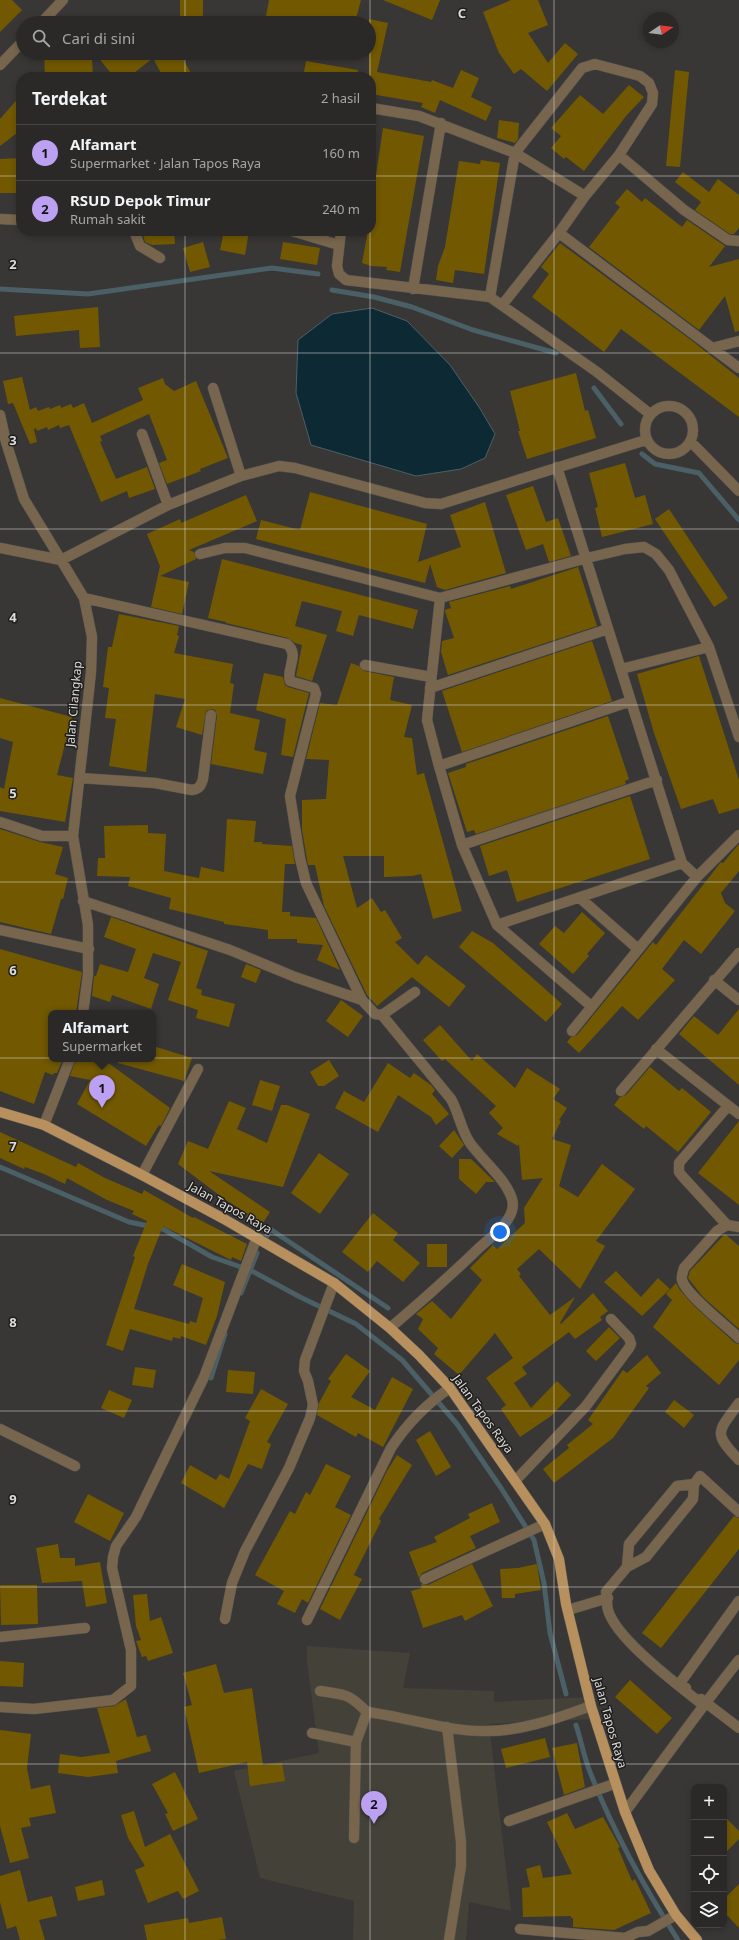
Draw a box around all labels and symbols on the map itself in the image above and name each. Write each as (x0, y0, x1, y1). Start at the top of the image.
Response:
text: C (458, 4, 466, 22)
north arrow (643, 12, 679, 48)
text: 2 (9, 255, 17, 273)
text: 3 (9, 431, 17, 449)
text: 4 (9, 608, 17, 626)
street label: Jalan Cilangkap (61, 660, 86, 749)
text: 5 (9, 784, 17, 802)
text: 6 (9, 961, 17, 979)
pin: 1 (89, 1075, 115, 1108)
text: 7 (9, 1137, 17, 1155)
street label: Jalan Tapos Raya (184, 1177, 275, 1238)
your location (490, 1222, 510, 1242)
text: 8 (9, 1313, 17, 1331)
street label: Jalan Tapos Raya (448, 1370, 518, 1456)
text: 9 (9, 1490, 17, 1508)
street label: Jalan Tapos Raya (589, 1675, 632, 1770)
pin: 2 (361, 1791, 387, 1824)

